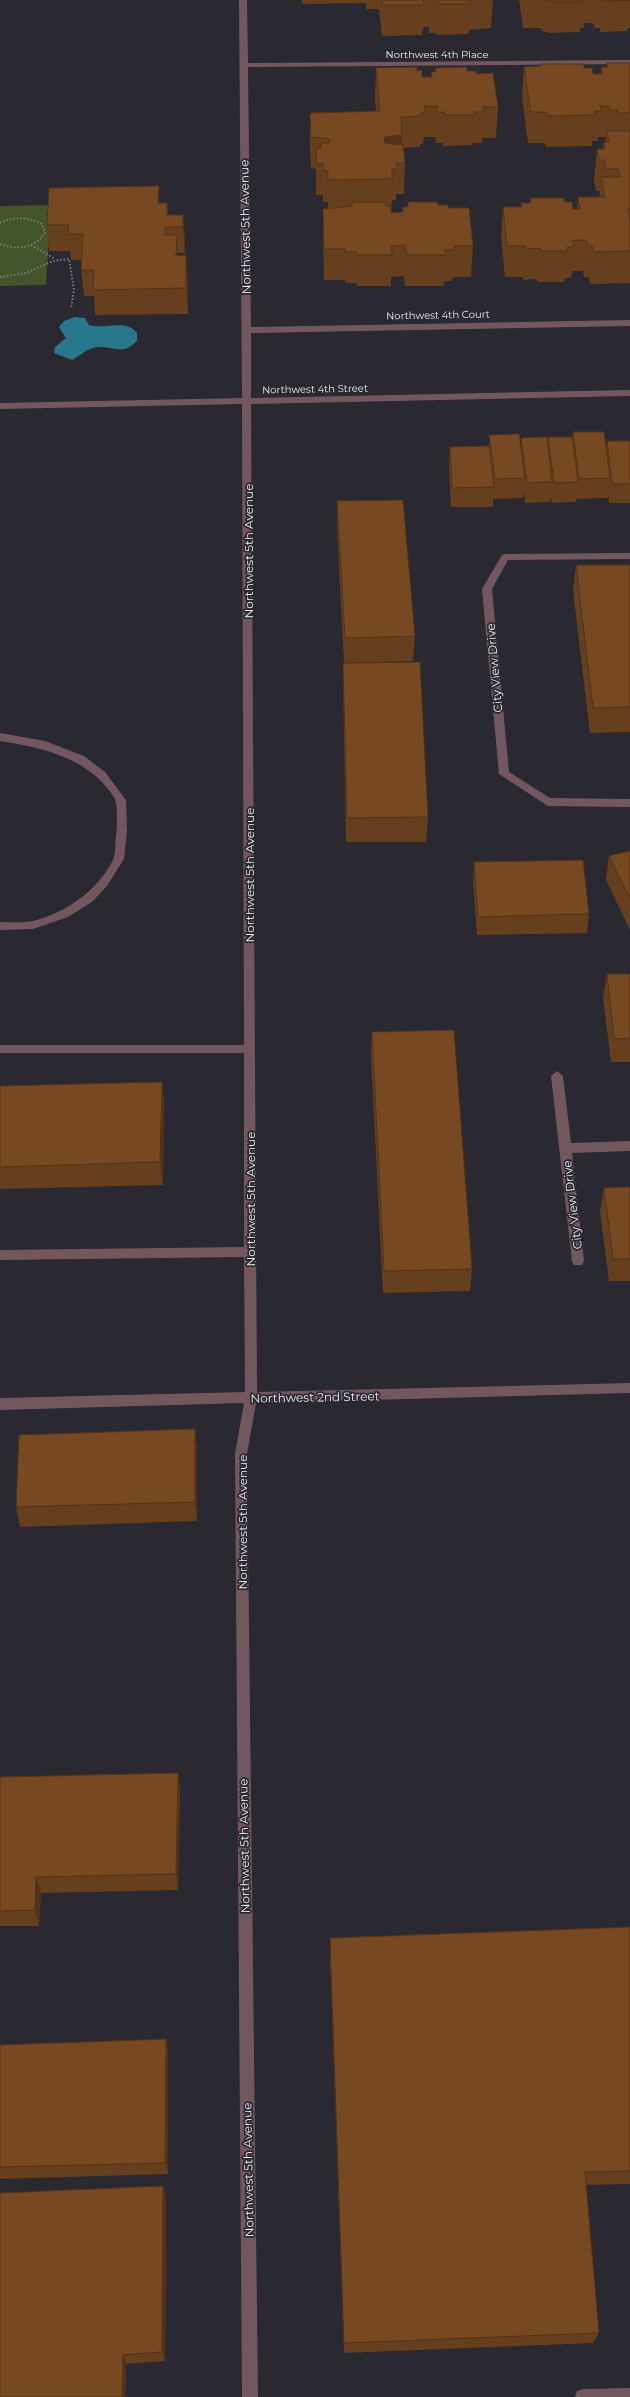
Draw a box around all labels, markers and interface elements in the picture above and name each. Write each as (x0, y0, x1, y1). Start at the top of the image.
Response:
street label: Northwest 4th Place (386, 48, 488, 61)
street label: Northwest 5th Avenue (236, 159, 254, 295)
street label: Northwest 4th Court (386, 308, 490, 322)
street label: Northwest 4th Street (262, 382, 368, 396)
street label: Northwest 5th Avenue (241, 484, 256, 618)
street label: City View Drive (483, 623, 505, 713)
street label: Northwest 5th Avenue (242, 808, 257, 942)
street label: Northwest 5th Avenue (243, 1132, 258, 1266)
street label: City View Drive (559, 1160, 585, 1250)
street label: Northwest 2nd Street (250, 1388, 380, 1406)
street label: Northwest 5th Avenue (235, 1455, 250, 1589)
street label: Northwest 5th Avenue (235, 1778, 253, 1914)
street label: Northwest 5th Avenue (239, 2102, 257, 2238)

